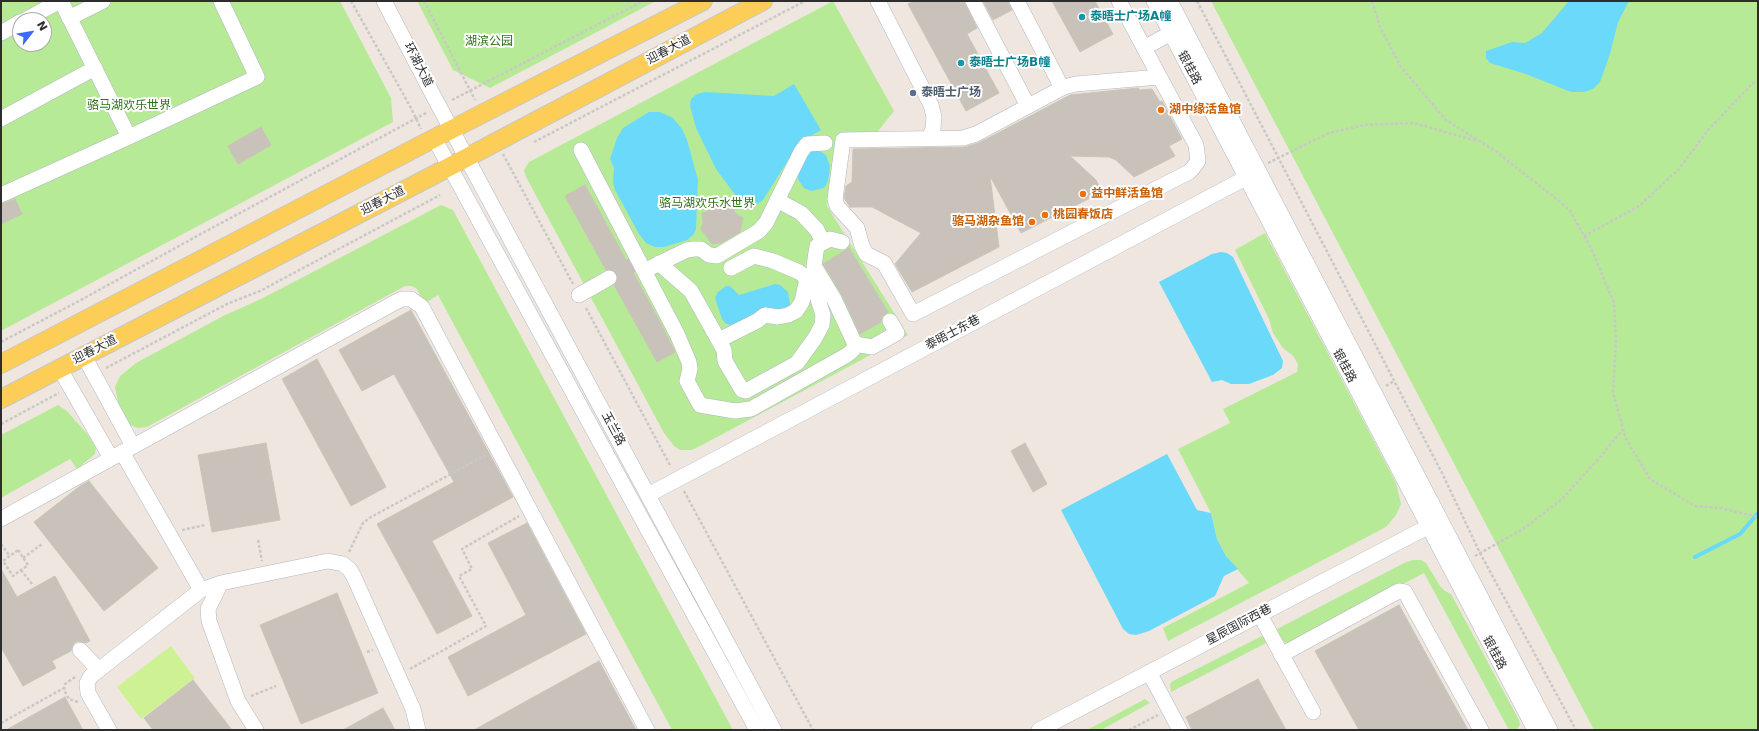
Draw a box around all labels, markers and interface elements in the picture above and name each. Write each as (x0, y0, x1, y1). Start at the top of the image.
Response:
place label: 泰晤士广场A幢 (1090, 10, 1171, 24)
north arrow (12, 12, 52, 52)
marker: 泰晤士广场A幢 (1077, 12, 1087, 22)
text: N (34, 19, 50, 33)
street label: 迎春大道 (644, 32, 694, 68)
park label: 湖滨公园 (465, 35, 513, 49)
street label: 环湖大道 (401, 40, 435, 90)
street label: 银桂路 (1174, 49, 1204, 87)
place label: 泰晤士广场B幢 (969, 56, 1050, 70)
marker: 泰晤士广场B幢 (956, 58, 966, 68)
place label: 泰晤士广场 (921, 86, 981, 100)
marker: 泰晤士广场 (908, 88, 918, 98)
park label: 骆马湖欢乐世界 (87, 99, 171, 113)
place label: 湖中缘活鱼馆 (1169, 103, 1241, 117)
marker: 湖中缘活鱼馆 (1156, 105, 1166, 115)
street label: 迎春大道 (358, 184, 408, 218)
place label: 益中鲜活鱼馆 (1091, 187, 1163, 201)
marker: 益中鲜活鱼馆 (1078, 189, 1088, 199)
park label: 骆马湖欢乐水世界 (659, 197, 755, 211)
place label: 桃园春饭店 (1053, 208, 1113, 222)
marker: 桃园春饭店 (1040, 210, 1050, 220)
place label: 骆马湖杂鱼馆 (952, 215, 1024, 229)
marker: 骆马湖杂鱼馆 (1027, 217, 1037, 227)
street label: 泰晤士东巷 (923, 313, 983, 353)
street label: 迎春大道 (70, 333, 120, 367)
street label: 银桂路 (1329, 347, 1359, 385)
street label: 玉兰路 (598, 410, 628, 448)
street label: 星辰国际西巷 (1204, 602, 1274, 648)
street label: 银桂路 (1479, 634, 1509, 672)

